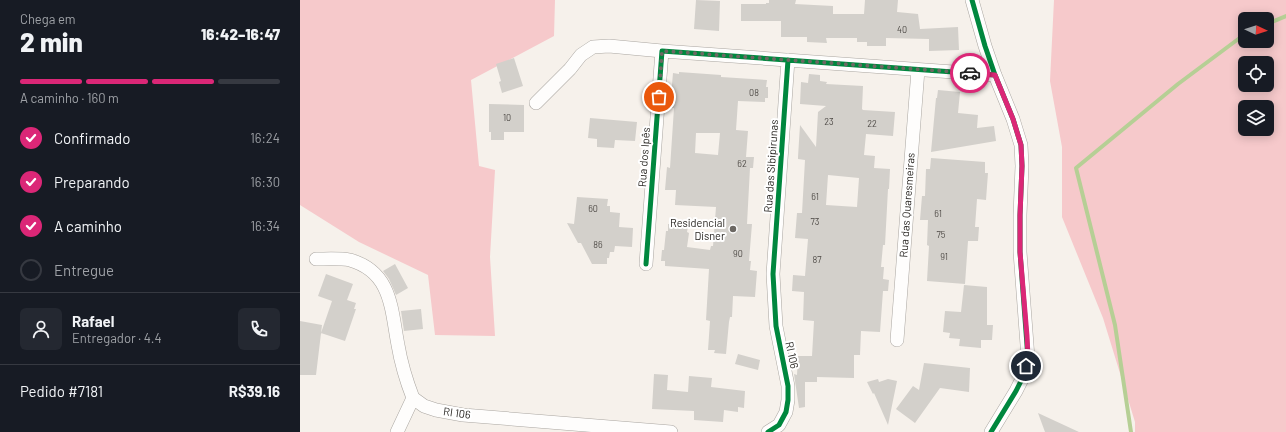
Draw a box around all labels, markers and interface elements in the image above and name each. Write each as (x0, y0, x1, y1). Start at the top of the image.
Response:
text: Chega em (20, 11, 76, 27)
north arrow (1238, 12, 1274, 48)
map controls (1238, 12, 1274, 136)
house number: 40 (897, 24, 907, 35)
text: 16:42–16:47 (201, 25, 280, 43)
text: 2 min (20, 26, 83, 57)
courier (950, 53, 990, 93)
button: locate (1238, 56, 1274, 92)
icon: car (959, 62, 981, 84)
pin (642, 80, 676, 114)
icon: bag (648, 86, 670, 108)
house number: 08 (749, 87, 759, 98)
text: A caminho · 160 m (20, 90, 119, 106)
button: layers (1238, 100, 1274, 136)
house number: 10 (503, 112, 511, 123)
house number: 23 (824, 116, 834, 127)
house number: 22 (867, 118, 877, 129)
street label: Rua das Sibipirunas (761, 119, 780, 213)
icon: check (20, 127, 42, 149)
street label: Rua dos Ipês (635, 127, 652, 187)
text: Confirmado (54, 129, 130, 147)
text: 16:24 (250, 130, 280, 146)
street label: Rua das Quaresmeiras (896, 152, 917, 258)
house number: 62 (737, 158, 747, 169)
icon: check (20, 171, 42, 193)
text: Preparando (54, 173, 130, 191)
text: 16:30 (250, 174, 280, 190)
house number: 61 (811, 191, 819, 202)
house number: 60 (588, 203, 598, 214)
house number: 61 (934, 208, 942, 219)
icon: check (20, 215, 42, 237)
place label: Residencial Disner (670, 216, 725, 242)
house number: 73 (811, 216, 820, 227)
text: A caminho (54, 217, 122, 235)
text: 16:34 (250, 218, 280, 234)
marker: Residencial Disner (728, 224, 738, 234)
house number: 75 (937, 229, 946, 240)
house number: 86 (593, 239, 603, 250)
house number: 90 (733, 248, 743, 259)
house number: 91 (940, 251, 948, 262)
house number: 87 (813, 254, 822, 265)
text: Entregue (54, 261, 114, 279)
button: person (20, 308, 62, 350)
button: phone (238, 308, 280, 350)
text: Rafael (72, 312, 114, 330)
text: Entregador · 4.4 (72, 330, 162, 346)
street label: RI 106 (783, 340, 802, 370)
pin (1009, 349, 1043, 383)
icon: home (1015, 355, 1037, 377)
text: Pedido #7181 (20, 382, 103, 400)
text: R$39.16 (229, 382, 280, 400)
street label: RI 106 (443, 404, 472, 421)

